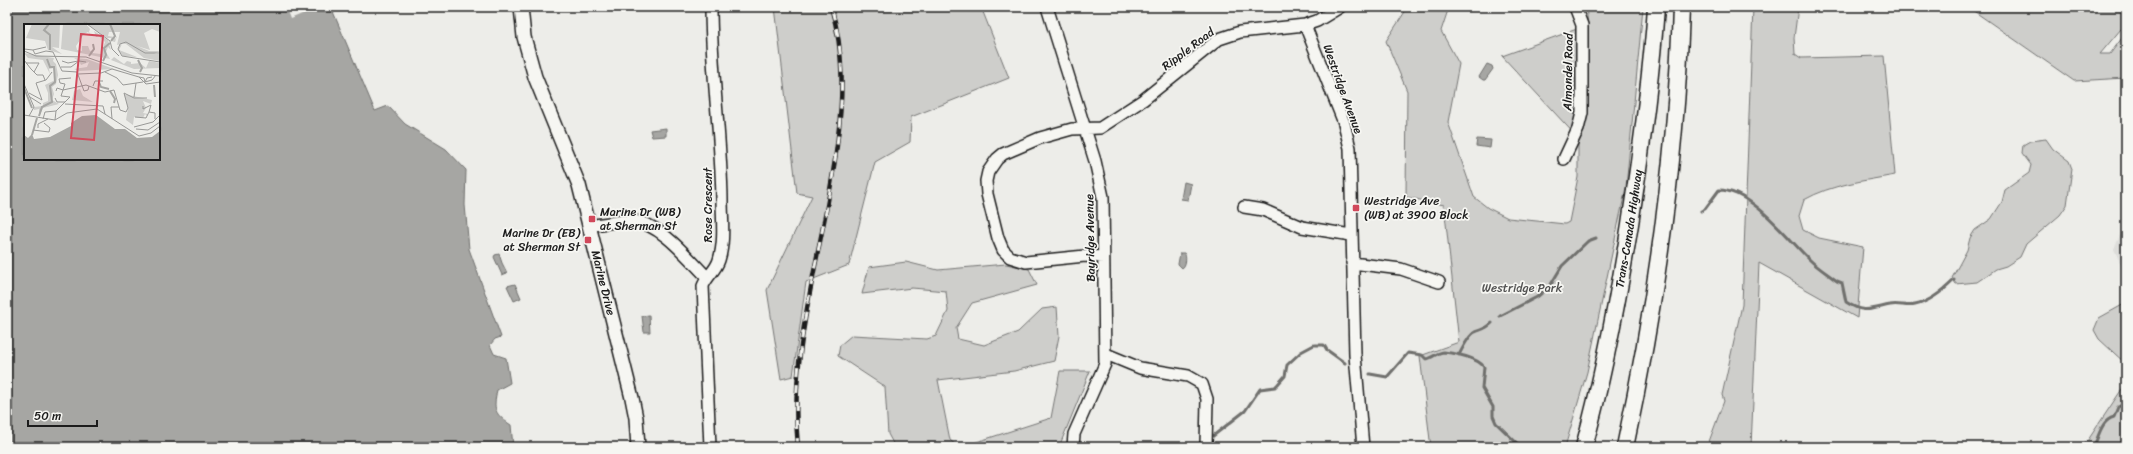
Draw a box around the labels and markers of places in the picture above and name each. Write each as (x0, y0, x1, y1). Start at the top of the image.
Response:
place label: Westridge Ave (WB) at 3900 Block (1364, 190, 1469, 226)
place label: Marine Dr (WB) at Sherman St (600, 201, 681, 237)
marker: Westridge Ave (WB) at 3900 Block (1351, 203, 1361, 213)
marker: Marine Dr (WB) at Sherman St (587, 214, 597, 224)
place label: Marine Dr (EB) at Sherman St (503, 222, 581, 258)
marker: Marine Dr (EB) at Sherman St (583, 235, 593, 245)

